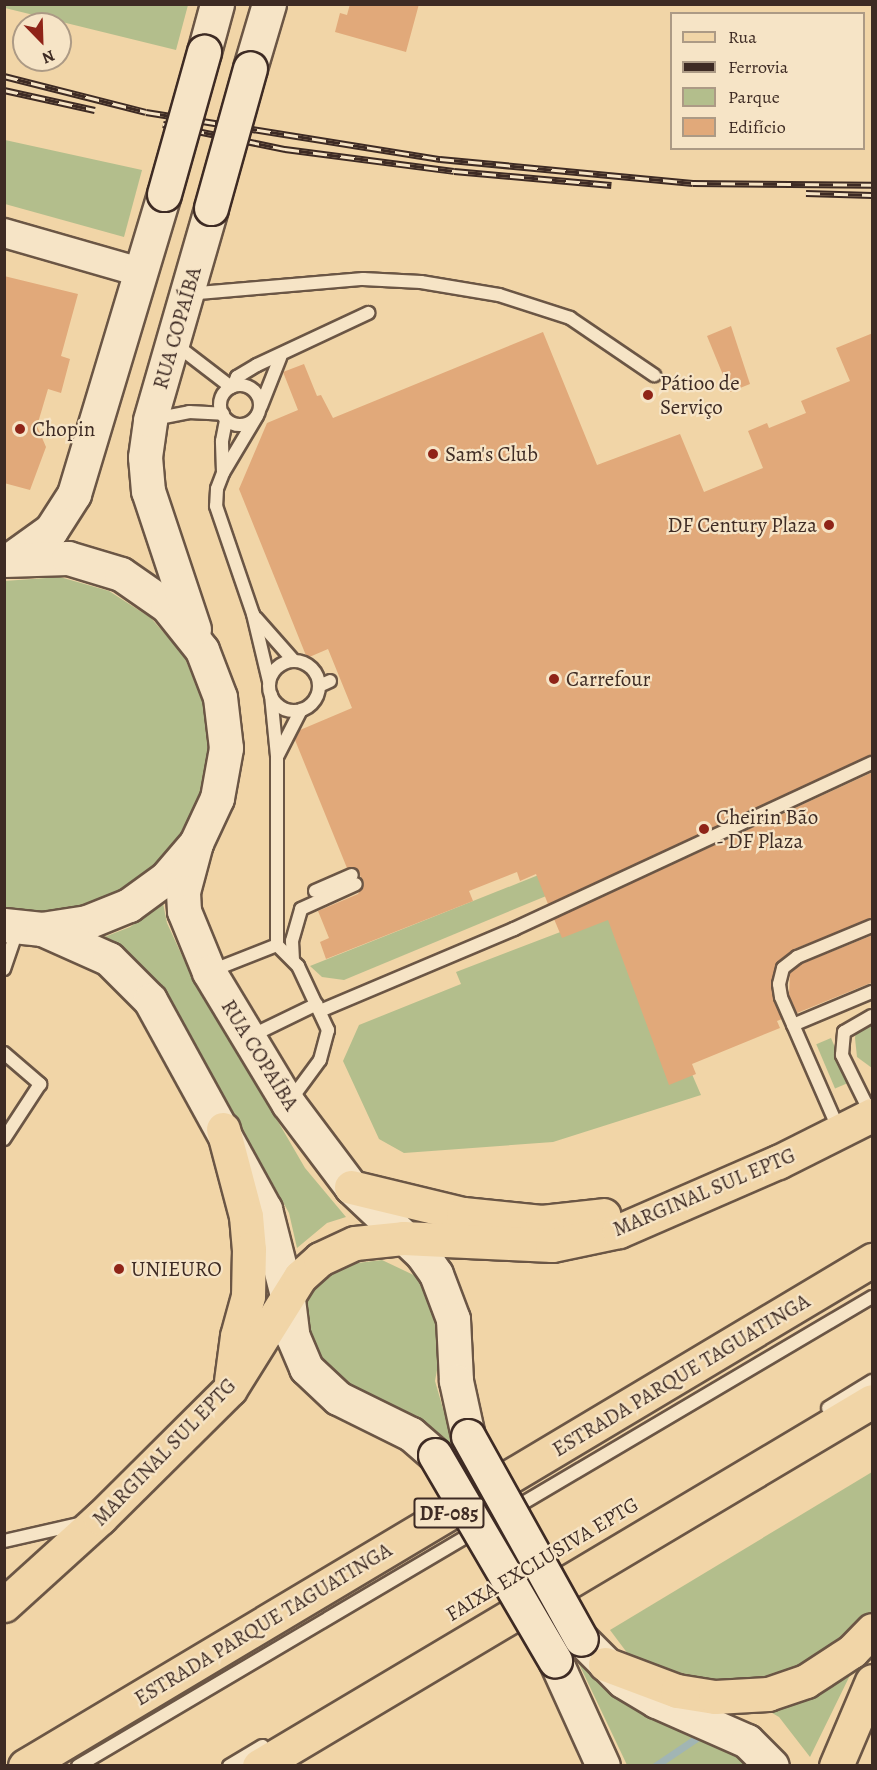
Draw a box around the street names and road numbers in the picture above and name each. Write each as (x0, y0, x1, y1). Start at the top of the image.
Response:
street label: RUA COPAÍBA (148, 264, 206, 392)
street label: RUA COPAÍBA (216, 995, 304, 1115)
street label: MARGINAL SUL EPTG (609, 1142, 799, 1242)
street label: ESTRADA PARQUE TAGUATINGA (548, 1288, 814, 1462)
street label: MARGINAL SUL EPTG (87, 1373, 241, 1531)
street label: FAIXA EXCLUSIVA EPTG (441, 1491, 643, 1627)
road number: DF-085 (413, 1496, 485, 1530)
street label: ESTRADA PARQUE TAGUATINGA (130, 1537, 396, 1711)

